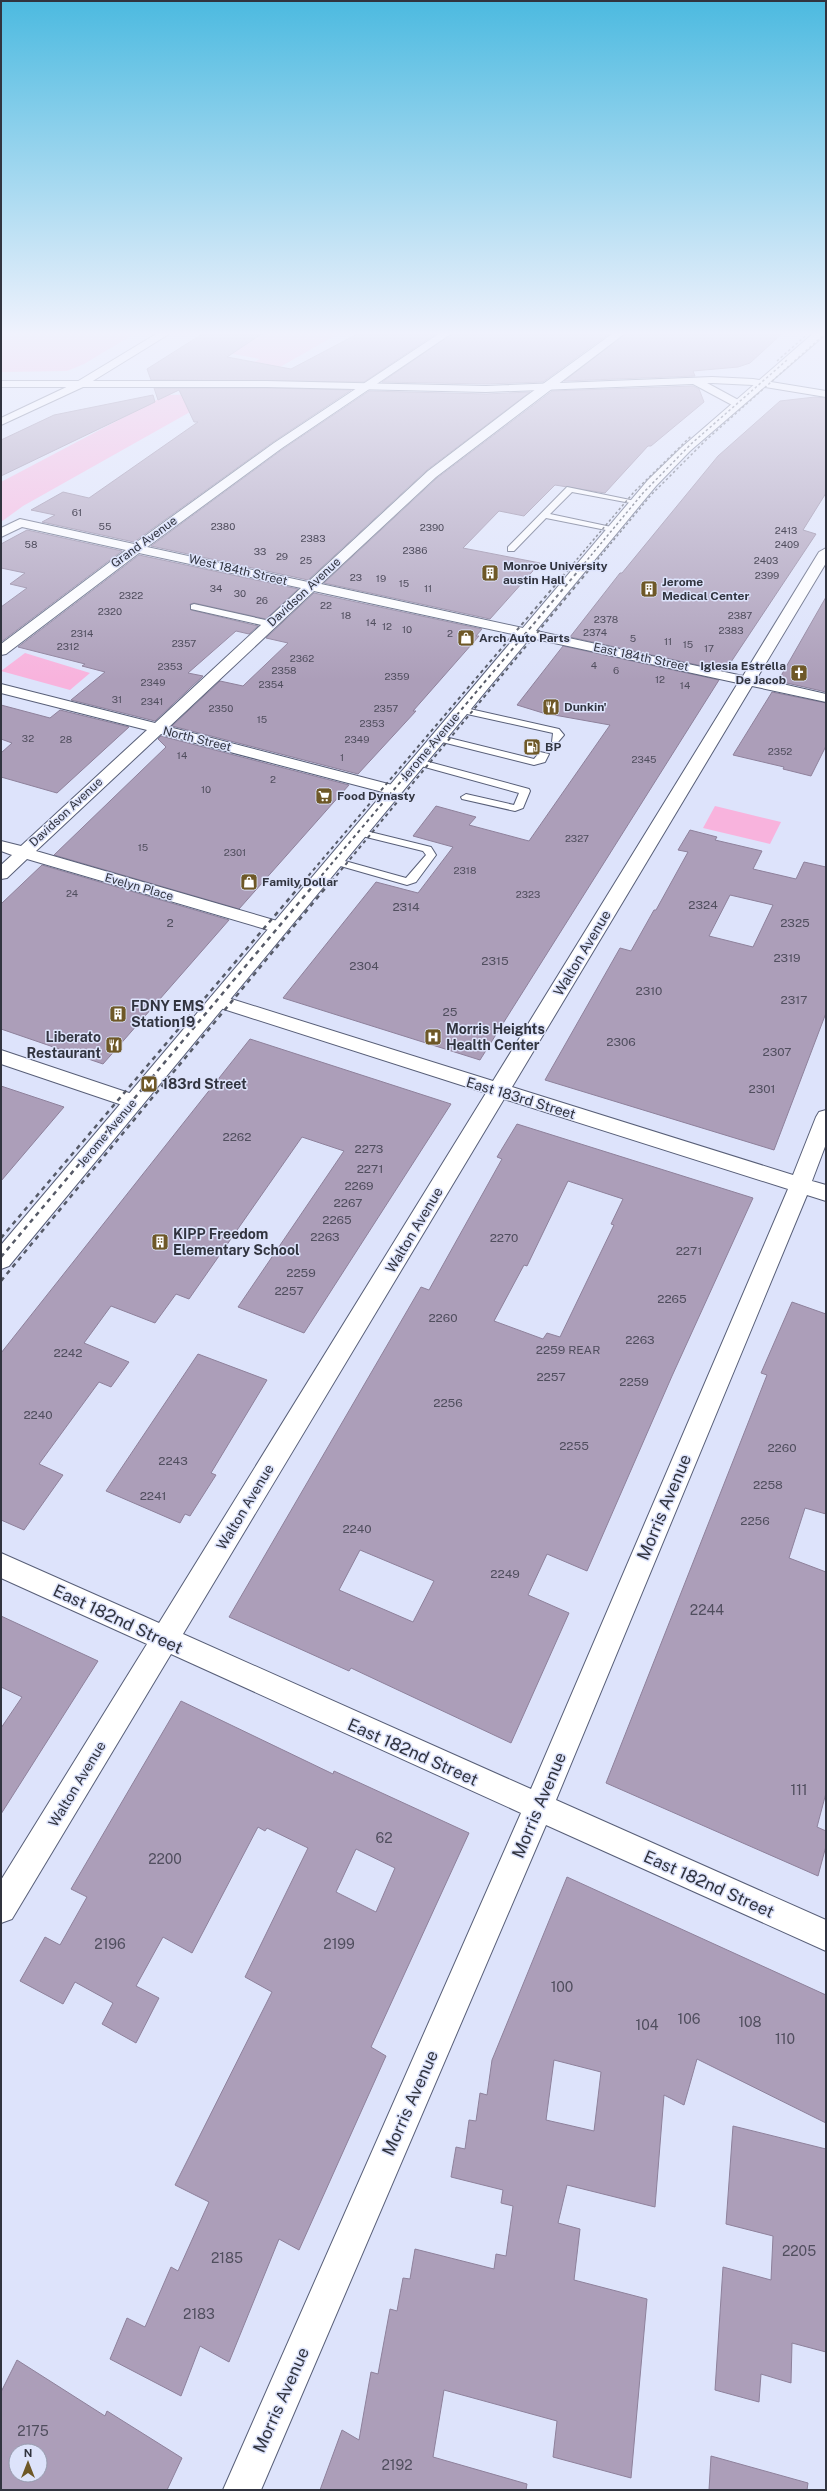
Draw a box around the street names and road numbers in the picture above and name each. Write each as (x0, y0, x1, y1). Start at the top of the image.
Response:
street label: Grand Avenue (108, 513, 180, 571)
street label: West 184th Street (187, 552, 289, 588)
street label: Davidson Avenue (265, 554, 344, 629)
street label: East 184th Street (592, 640, 690, 674)
street label: Jerome Avenue (398, 710, 463, 784)
street label: North Street (161, 724, 233, 754)
street label: Davidson Avenue (27, 774, 106, 849)
street label: Evelyn Place (103, 871, 175, 904)
street label: Walton Avenue (550, 907, 614, 999)
street label: East 183rd Street (464, 1074, 578, 1122)
street label: Jerome Avenue (75, 1096, 140, 1170)
street label: Walton Avenue (382, 1184, 446, 1276)
street label: Morris Avenue (633, 1451, 695, 1563)
street label: Walton Avenue (213, 1461, 277, 1553)
street label: East 182nd Street (50, 1580, 186, 1658)
street label: East 182nd Street (345, 1714, 481, 1790)
street label: Walton Avenue (45, 1738, 109, 1830)
street label: Morris Avenue (508, 1749, 570, 1861)
street label: East 182nd Street (641, 1846, 777, 1922)
street label: Morris Avenue (378, 2047, 442, 2159)
street label: Morris Avenue (249, 2344, 313, 2456)

